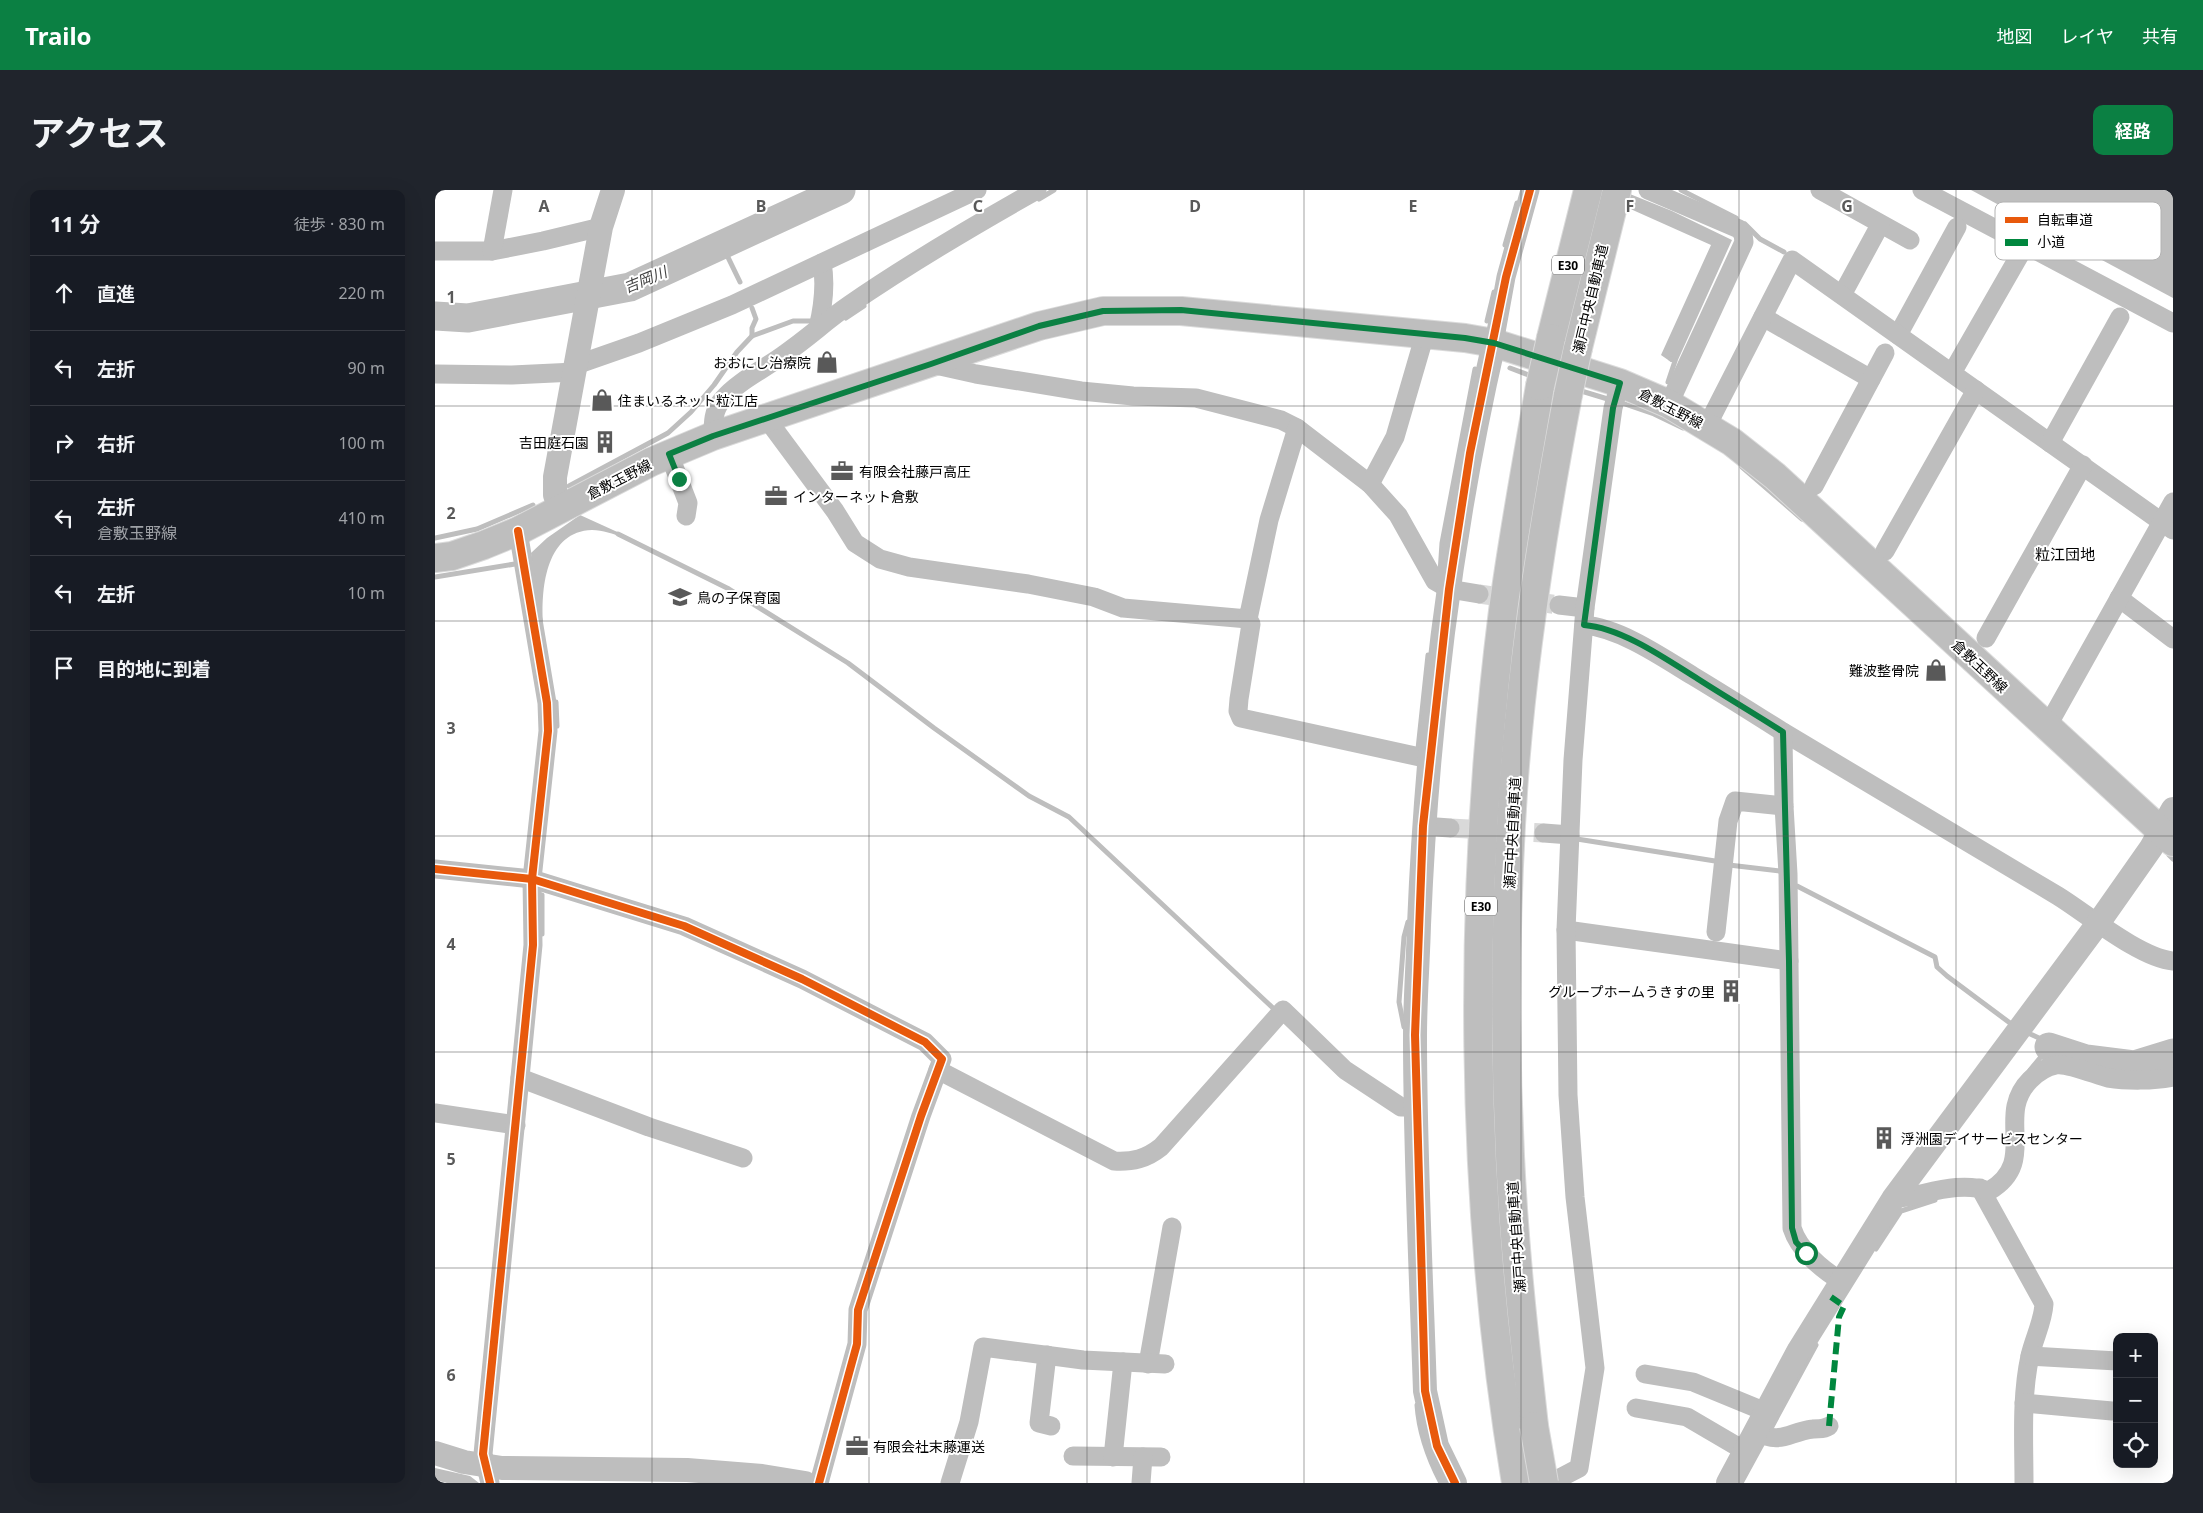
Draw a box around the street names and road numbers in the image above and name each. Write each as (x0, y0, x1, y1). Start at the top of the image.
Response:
street label: 瀬戸中央自動車道 (1568, 242, 1612, 356)
road number: E30 (1552, 256, 1584, 274)
street label: 倉敷玉野線 (1636, 384, 1706, 432)
street label: 倉敷玉野線 (584, 455, 654, 503)
street label: 倉敷玉野線 (1948, 635, 2012, 697)
street label: 瀬戸中央自動車道 (1500, 777, 1524, 889)
road number: E30 (1465, 896, 1497, 916)
street label: 瀬戸中央自動車道 (1503, 1180, 1529, 1294)

